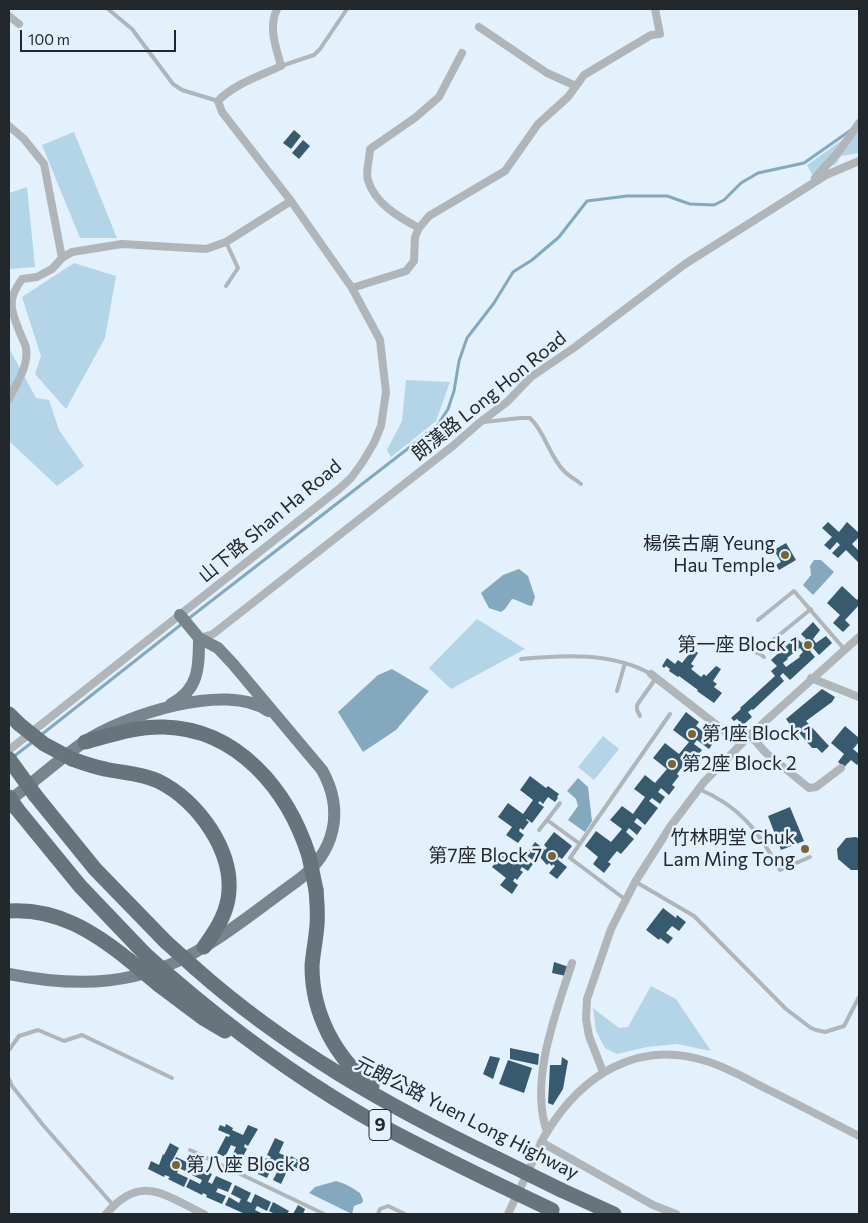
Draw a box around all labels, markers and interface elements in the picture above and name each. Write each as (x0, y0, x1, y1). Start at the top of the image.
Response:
scale bar (22, 20, 179, 52)
text: 100 m (28, 30, 70, 48)
street label: 朗漢路 Long Hon Road (407, 327, 571, 465)
street label: 山下路 Shan Ha Road (194, 455, 346, 587)
place label: 楊侯古廟 Yeung Hau Temple (643, 533, 775, 577)
marker: 楊侯古廟 Yeung Hau Temple (779, 549, 791, 561)
place label: 第一座 Block 1 (677, 634, 798, 656)
marker: 第一座 Block 1 (802, 639, 814, 651)
place label: 第1座 Block 1 (702, 723, 812, 745)
marker: 第1座 Block 1 (686, 728, 698, 740)
place label: 第2座 Block 2 (682, 753, 796, 775)
marker: 第2座 Block 2 (666, 758, 678, 770)
place label: 竹林明堂 Chuk Lam Ming Tong (663, 827, 795, 871)
marker: 竹林明堂 Chuk Lam Ming Tong (799, 843, 811, 855)
place label: 第7座 Block 7 (429, 845, 542, 867)
marker: 第7座 Block 7 (546, 850, 558, 862)
street label: 元朗公路 Yuen Long Highway (351, 1052, 583, 1184)
road number: 9 (369, 1110, 391, 1140)
place label: 第八座 Block 8 (186, 1154, 310, 1176)
marker: 第八座 Block 8 (170, 1159, 182, 1171)

